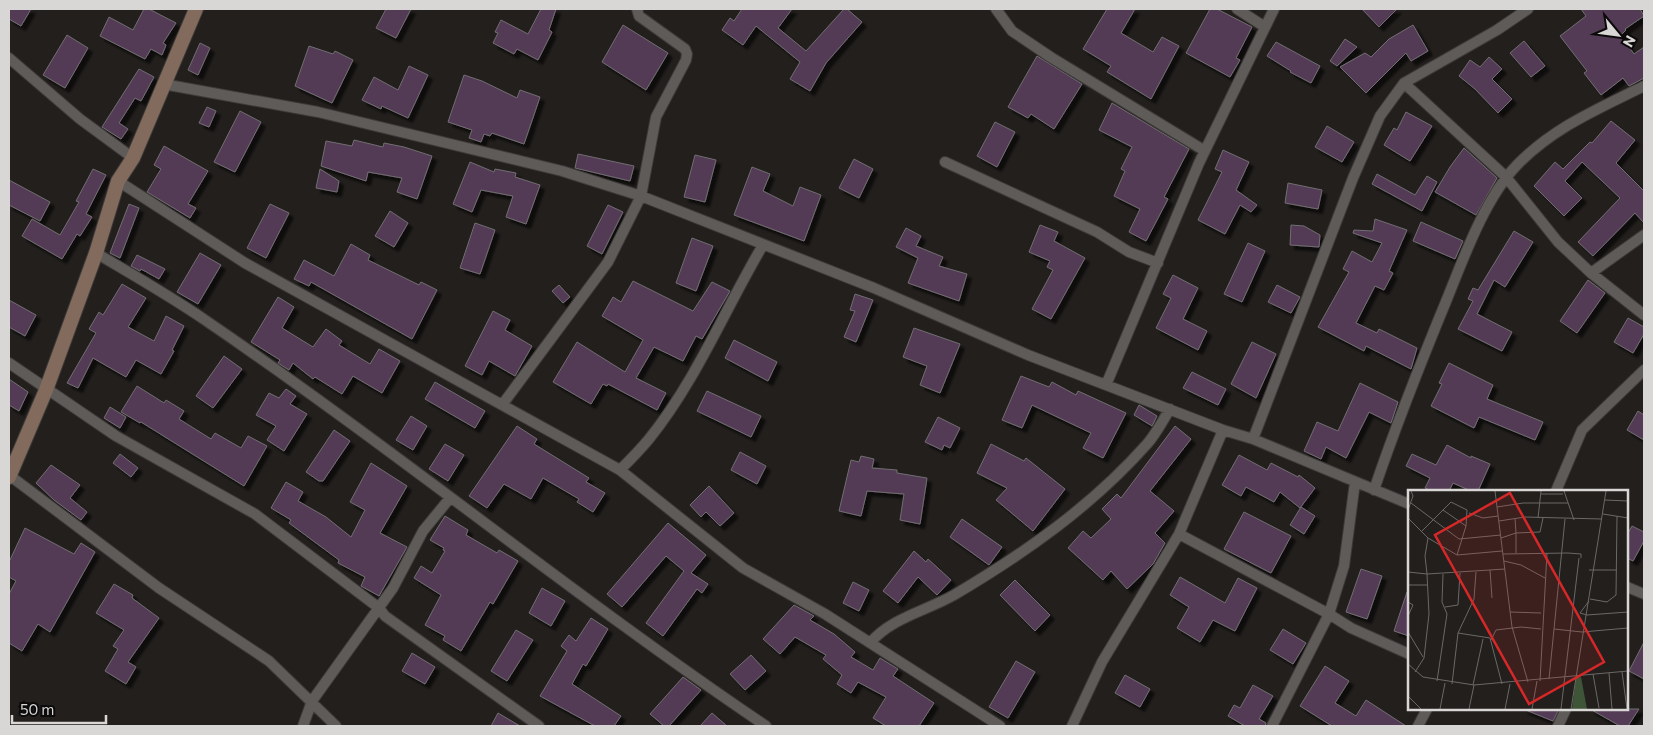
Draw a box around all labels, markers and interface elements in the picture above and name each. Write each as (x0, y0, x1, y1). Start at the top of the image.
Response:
north arrow (1593, 10, 1643, 60)
text: N (1620, 33, 1640, 50)
inset map (1408, 490, 1628, 710)
scale bar (12, 692, 106, 724)
text: 50 m (20, 700, 54, 718)

